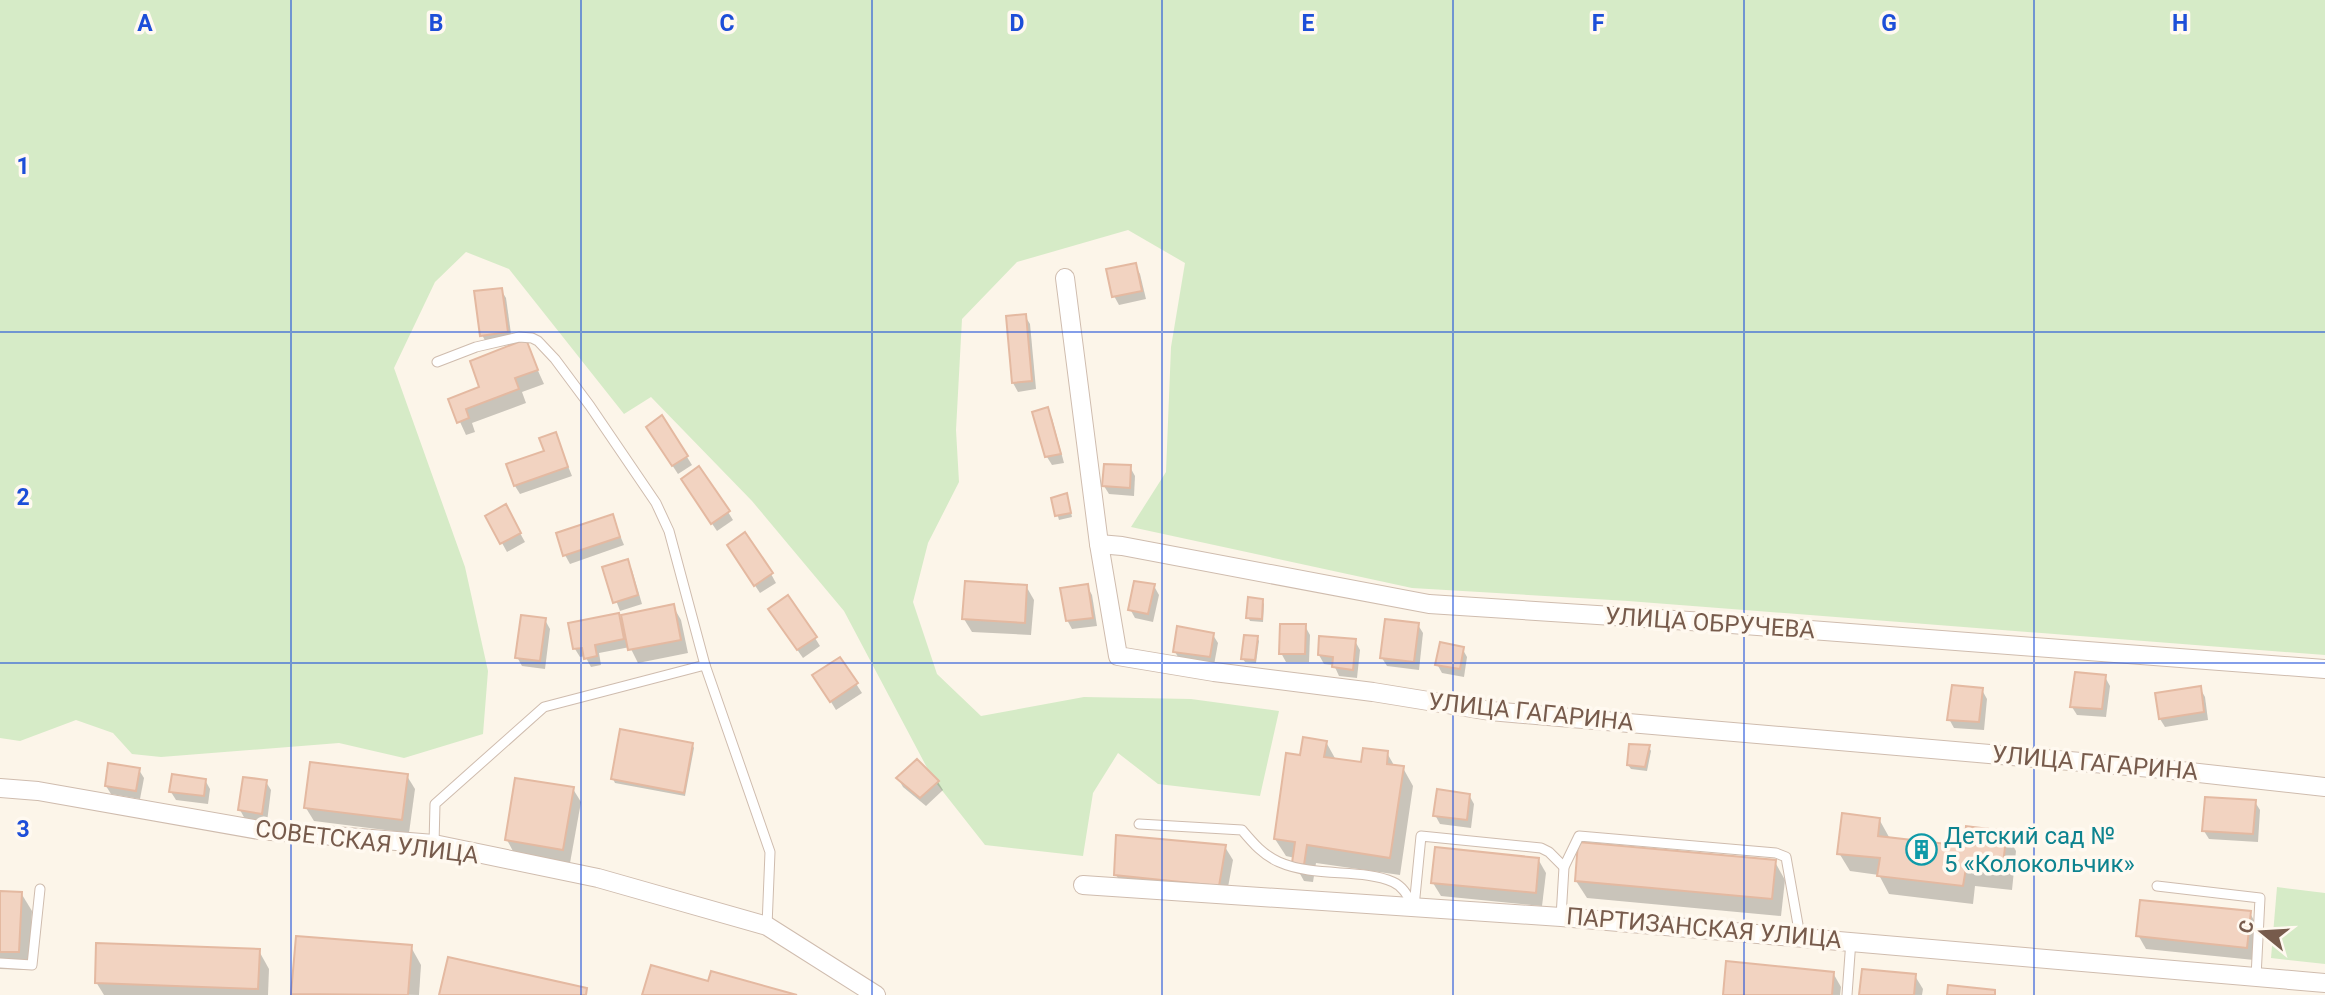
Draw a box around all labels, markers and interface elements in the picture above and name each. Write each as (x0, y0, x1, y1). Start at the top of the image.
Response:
text: A (137, 10, 153, 37)
text: B (429, 10, 443, 37)
text: C (719, 10, 735, 37)
text: D (1010, 10, 1024, 37)
text: E (1302, 10, 1315, 37)
text: F (1592, 10, 1605, 37)
text: G (1881, 10, 1897, 37)
text: H (2172, 10, 2188, 37)
text: 1 (16, 153, 30, 180)
text: 2 (16, 484, 30, 511)
street label: УЛИЦА ОБРУЧЕВА (1604, 602, 1816, 644)
street label: УЛИЦА ГАГАРИНА (1427, 687, 1636, 737)
street label: УЛИЦА ГАГАРИНА (1991, 740, 2199, 786)
street label: СОВЕТСКАЯ УЛИЦА (254, 814, 481, 870)
text: 3 (16, 816, 30, 843)
place label: Детский сад № 5 «Колокольчик» (1944, 822, 2135, 878)
building icon: Детский сад № 5 «Колокольчик» (1904, 833, 1938, 867)
north arrow (2227, 897, 2297, 967)
street label: ПАРТИЗАНСКАЯ УЛИЦА (1565, 902, 1843, 954)
text: С (2233, 917, 2259, 936)

